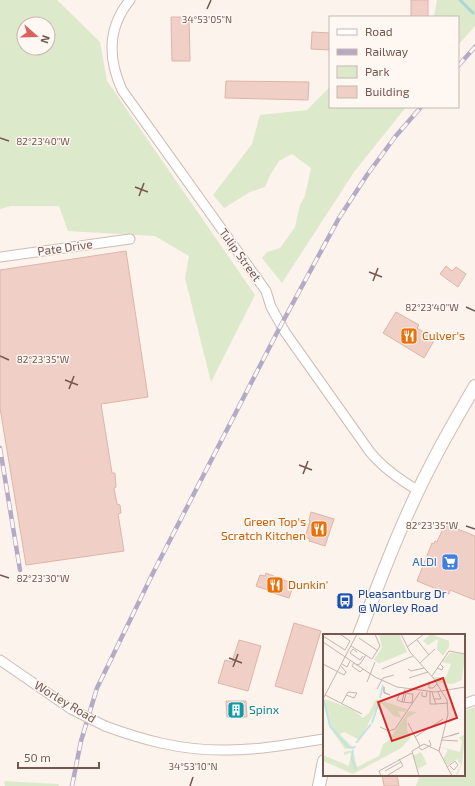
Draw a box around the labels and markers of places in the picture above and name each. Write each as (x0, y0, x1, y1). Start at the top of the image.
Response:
restaurant icon: Culver's (399, 326, 419, 346)
place label: Culver's (422, 328, 465, 342)
place label: Green Top's Scratch Kitchen (221, 514, 306, 542)
restaurant icon: Green Top's Scratch Kitchen (309, 519, 329, 539)
supermarket icon: ALDI (440, 552, 460, 572)
place label: ALDI (412, 554, 437, 568)
restaurant icon: Dunkin' (265, 575, 285, 595)
place label: Dunkin' (288, 577, 328, 591)
place label: Pleasantburg Dr @ Worley Road (358, 586, 447, 614)
bus stop icon: Pleasantburg Dr @ Worley Road (335, 591, 355, 611)
building icon: Spinx (226, 700, 246, 720)
place label: Spinx (249, 702, 280, 716)

